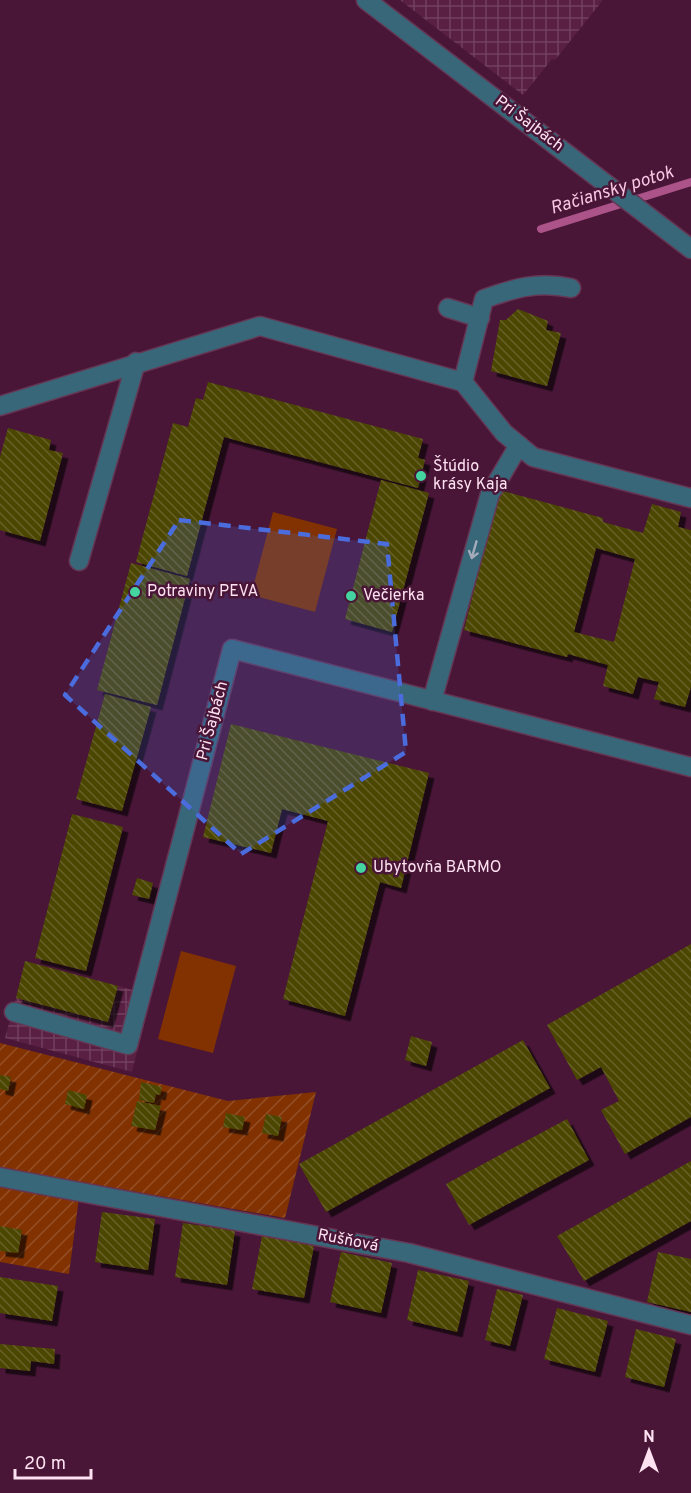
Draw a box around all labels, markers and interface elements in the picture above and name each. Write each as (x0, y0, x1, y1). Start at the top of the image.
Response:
street label: Pri Šajbách (491, 90, 569, 156)
water label: Račiansky potok (548, 161, 677, 221)
place label: Štúdio krásy Kaja (433, 455, 507, 495)
marker: Štúdio krásy Kaja (414, 469, 428, 483)
one-way arrow (468, 540, 479, 559)
place label: Potraviny PEVA (147, 582, 258, 602)
marker: Potraviny PEVA (128, 585, 142, 599)
place label: Večierka (363, 586, 424, 606)
marker: Večierka (344, 589, 358, 603)
street label: Pri Šajbách (191, 679, 233, 763)
place label: Ubytovňa BARMO (373, 858, 501, 878)
marker: Ubytovňa BARMO (354, 861, 368, 875)
street label: Rušňová (316, 1225, 380, 1257)
north arrow (619, 1421, 679, 1481)
text: N (643, 1428, 655, 1448)
scale bar (15, 1442, 92, 1480)
text: 20 m (24, 1453, 66, 1476)

